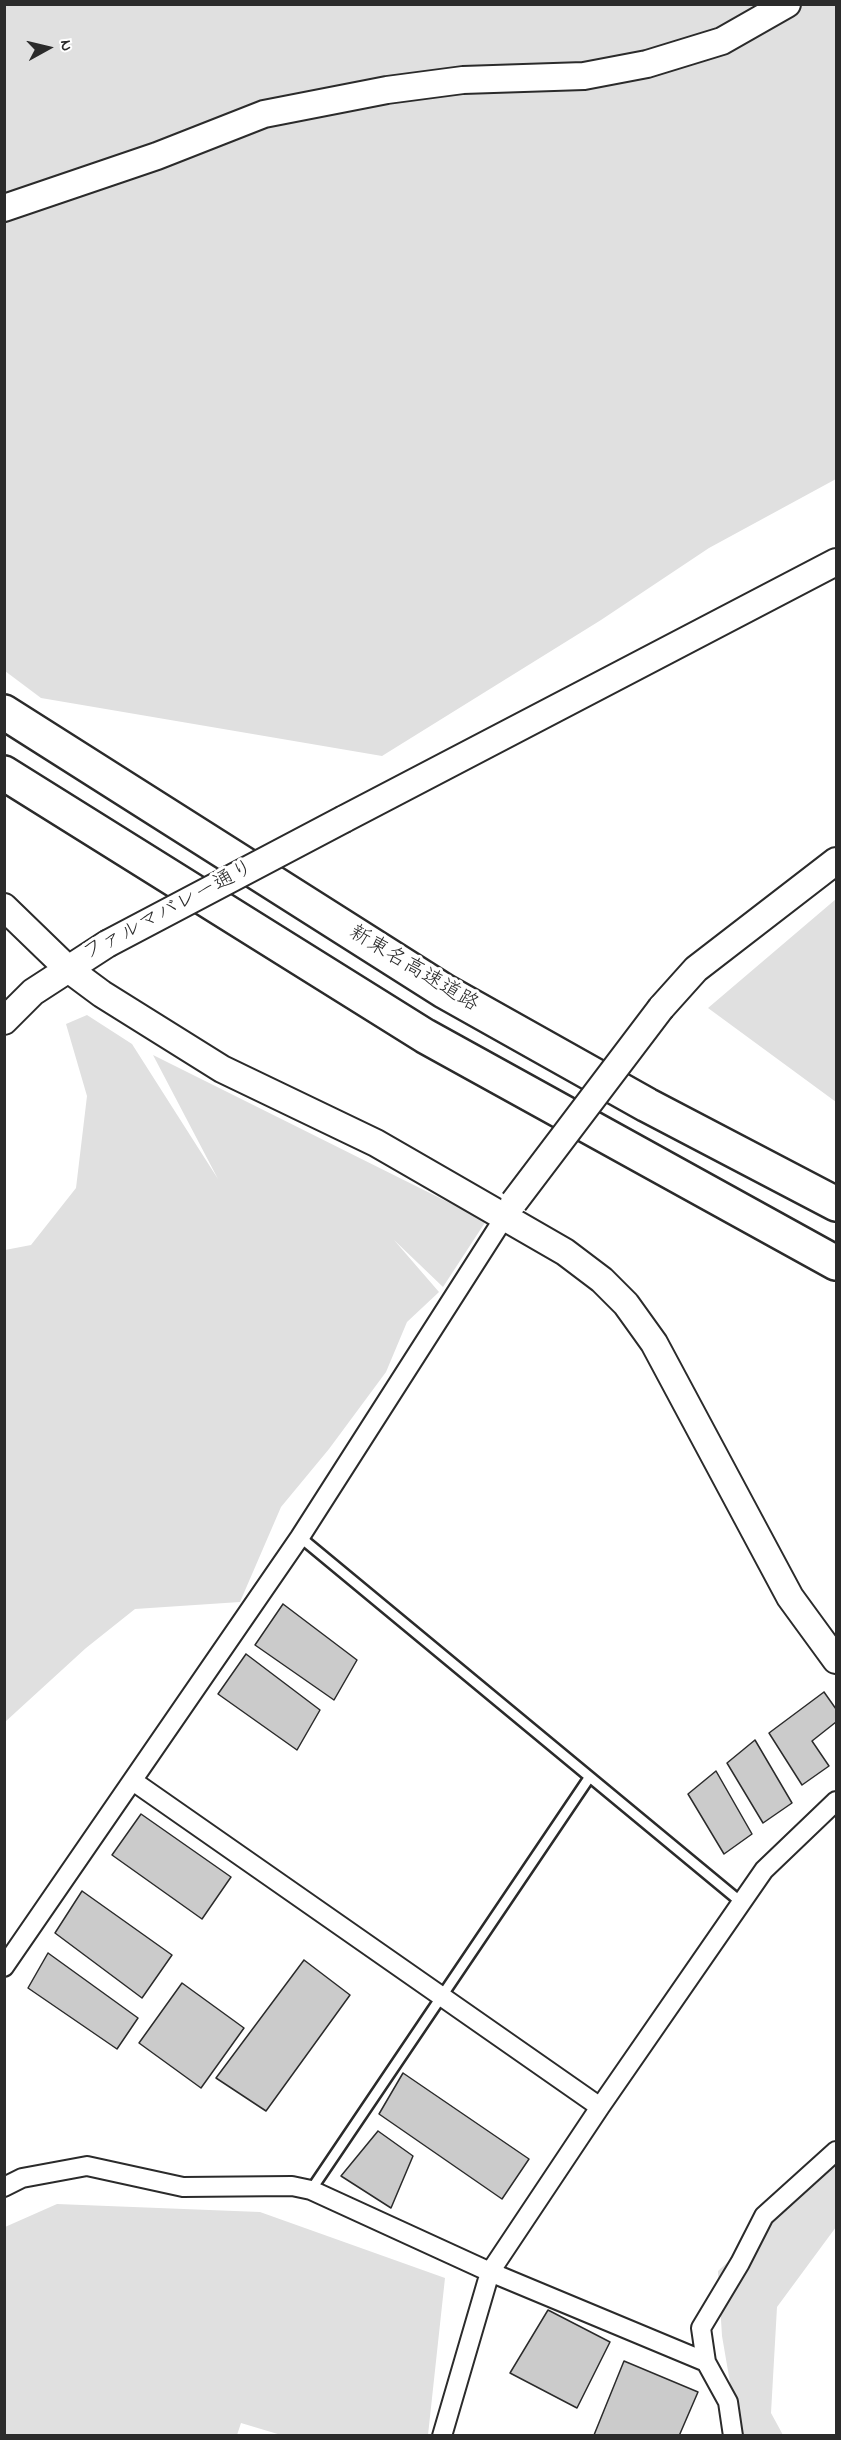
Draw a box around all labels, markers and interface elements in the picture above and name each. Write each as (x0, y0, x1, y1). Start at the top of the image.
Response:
north arrow (18, 18, 78, 78)
text: N (53, 38, 78, 53)
street label: ファルマバレー通り (79, 856, 259, 968)
street label: 新東名高速道路 (344, 921, 482, 1019)

